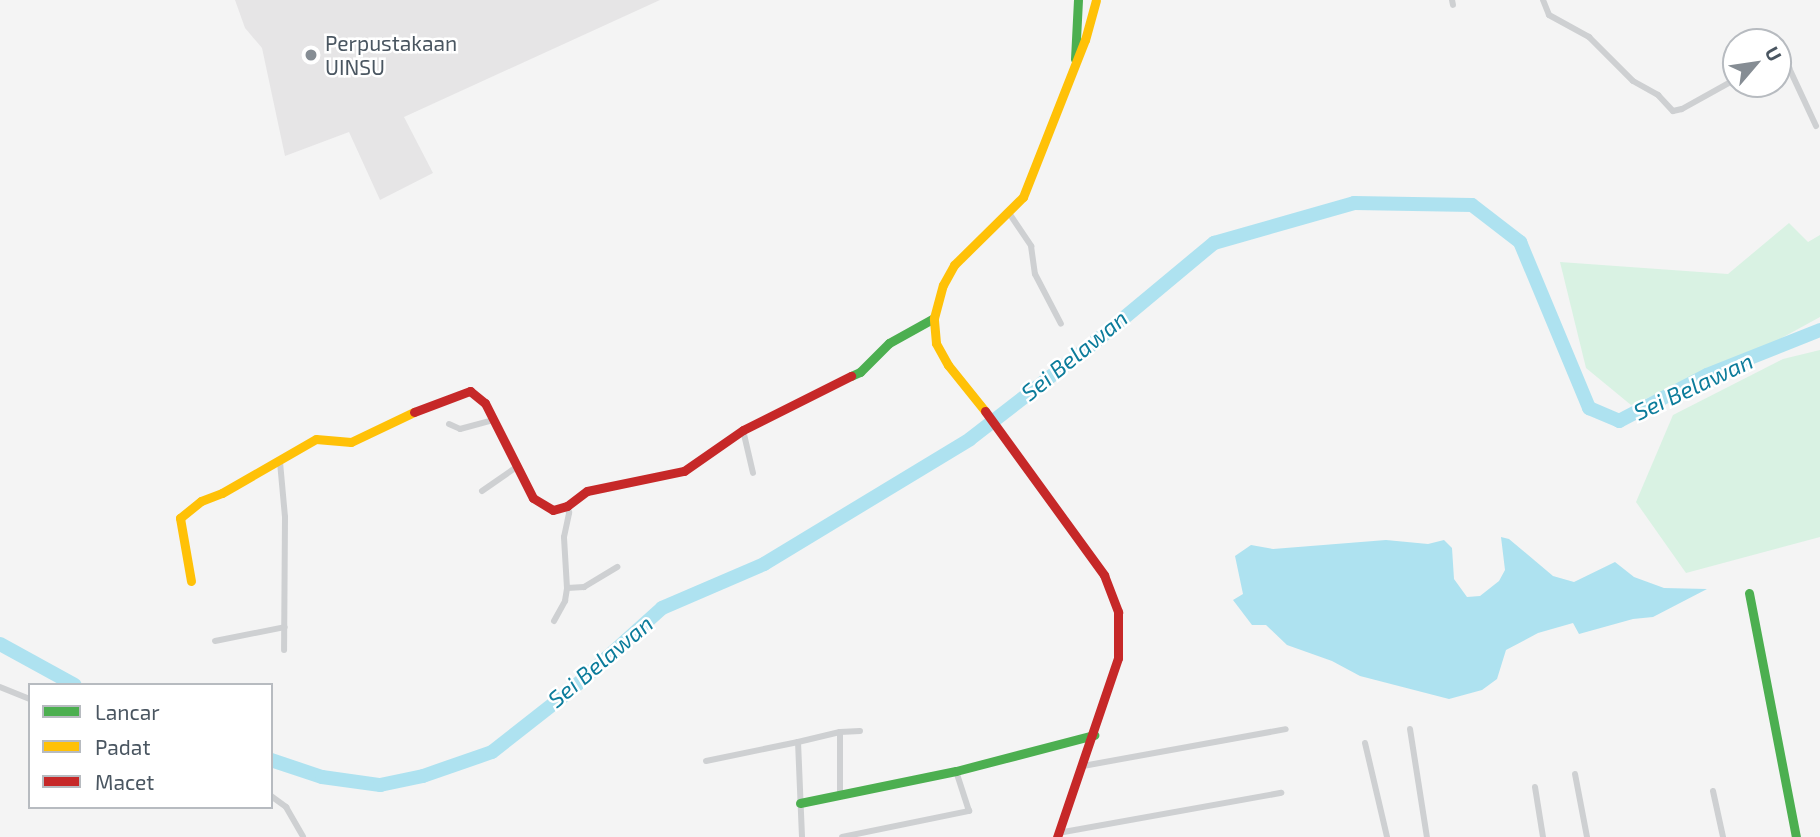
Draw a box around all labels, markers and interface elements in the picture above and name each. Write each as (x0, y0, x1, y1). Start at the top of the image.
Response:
north arrow (1722, 28, 1792, 98)
place label: Perpustakaan UINSU (325, 30, 457, 80)
text: U (1761, 42, 1787, 65)
marker: Perpustakaan UINSU (303, 47, 319, 63)
water label: Sei Belawan (1015, 304, 1133, 406)
water label: Sei Belawan (1629, 346, 1757, 426)
water label: Sei Belawan (542, 609, 658, 713)
legend (28, 683, 273, 809)
text: Lancar (95, 699, 160, 724)
text: Padat (95, 734, 150, 759)
text: Macet (95, 769, 154, 794)

